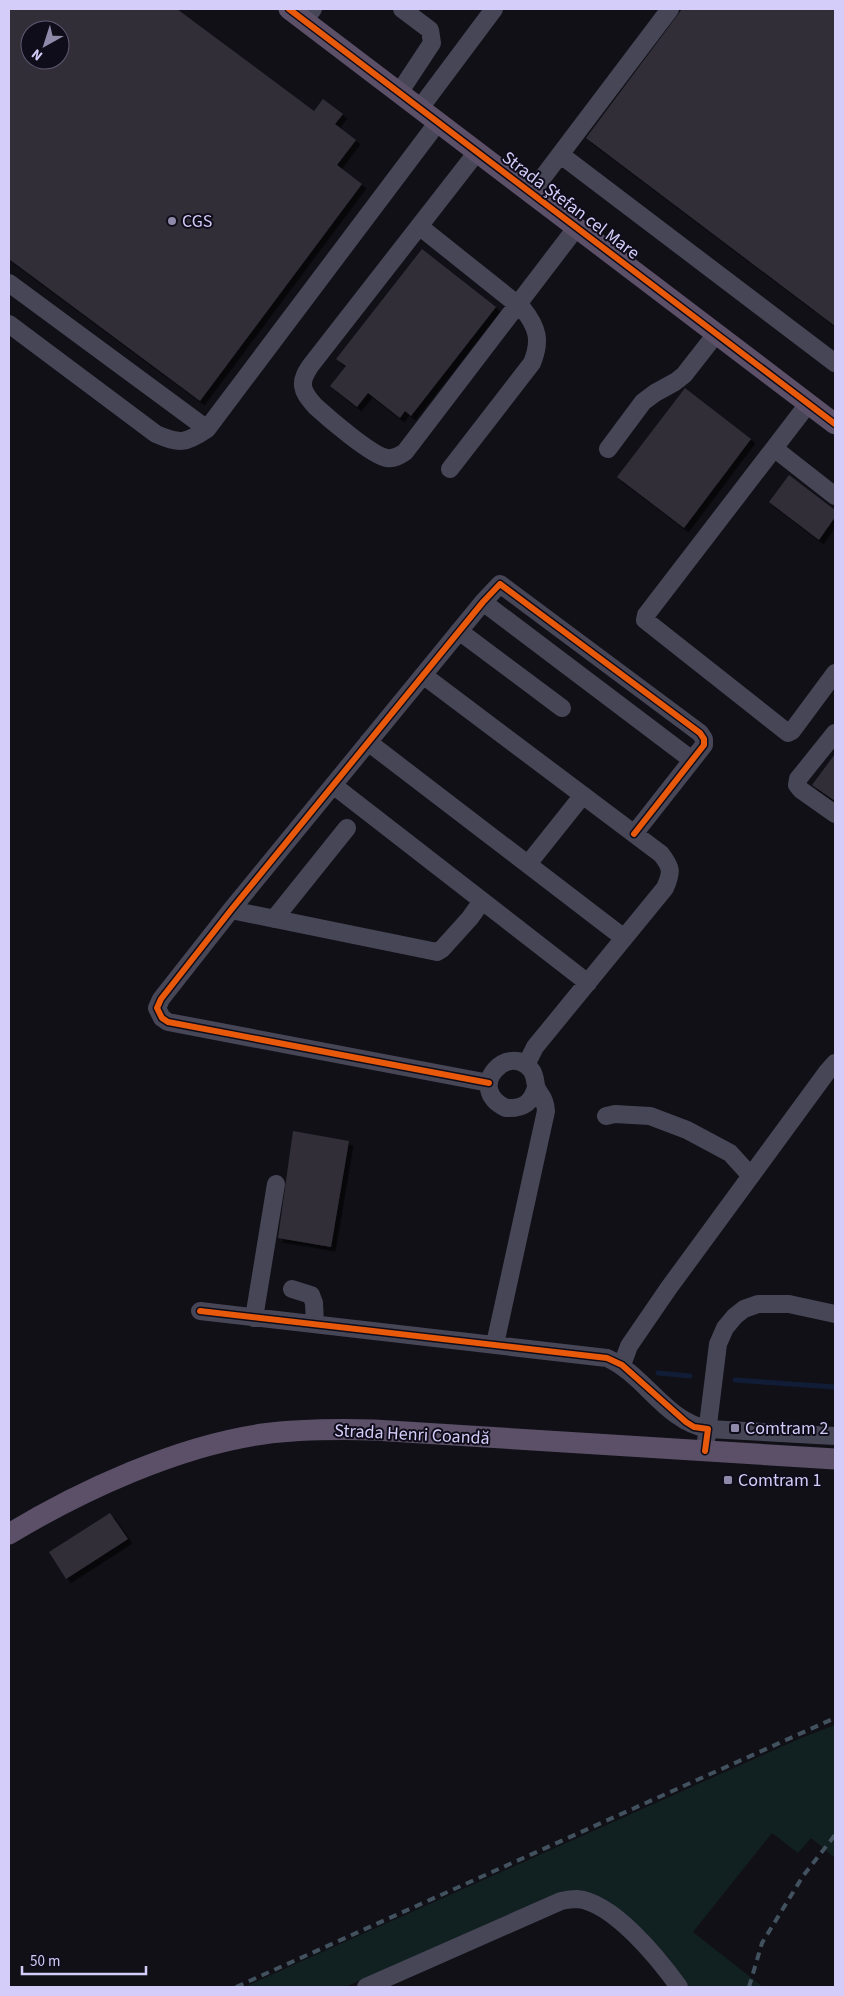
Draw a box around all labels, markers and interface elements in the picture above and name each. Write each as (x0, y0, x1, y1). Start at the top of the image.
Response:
north arrow (20, 20, 70, 70)
text: N (28, 44, 47, 65)
street label: Strada Ștefan cel Mare (497, 145, 645, 265)
place label: CGS (182, 209, 212, 234)
marker: CGS (166, 215, 178, 227)
place label: Comtram 2 (745, 1416, 828, 1441)
street label: Strada Henri Coandă (334, 1418, 490, 1451)
marker: Comtram 2 (729, 1422, 741, 1434)
place label: Comtram 1 (738, 1468, 821, 1493)
marker: Comtram 1 (722, 1474, 734, 1486)
scale bar (22, 1944, 146, 1976)
text: 50 m (30, 1951, 60, 1972)

